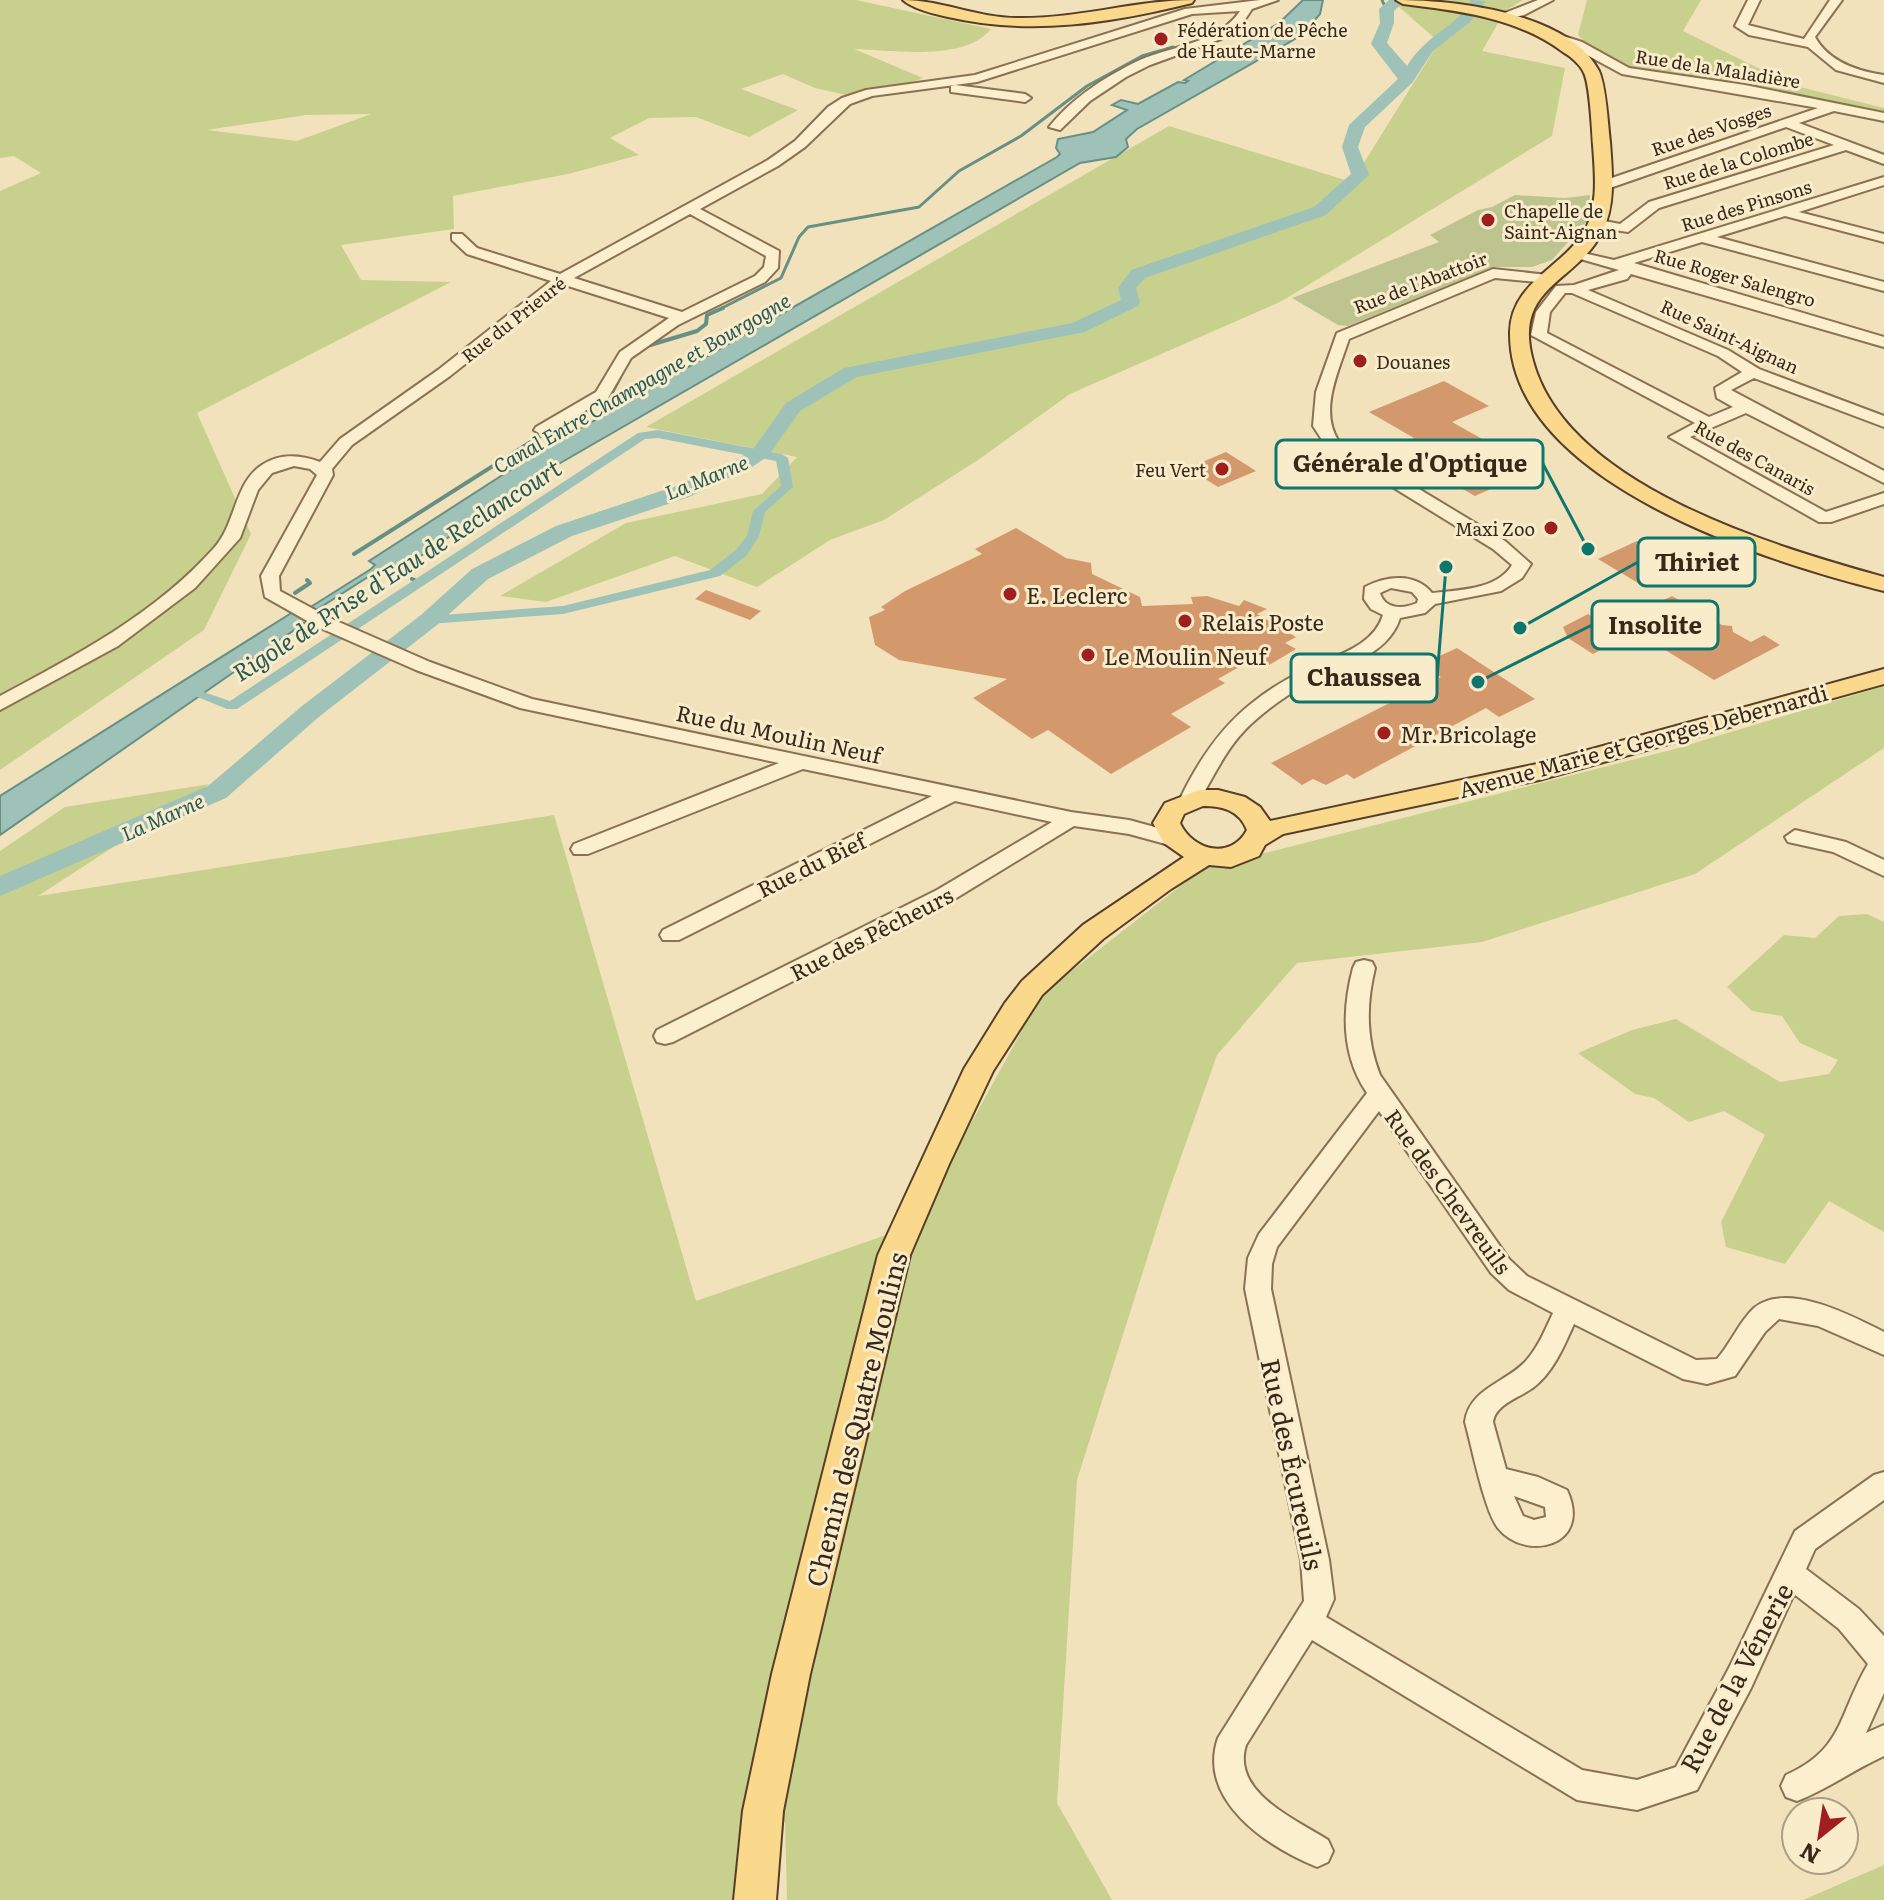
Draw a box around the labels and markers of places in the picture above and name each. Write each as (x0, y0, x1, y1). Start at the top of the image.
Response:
place label: Fédération de Pêche de Haute-Marne (1177, 16, 1347, 64)
marker: Fédération de Pêche de Haute-Marne (1152, 30, 1170, 48)
place label: Chapelle de Saint-Aignan (1504, 197, 1617, 245)
marker: Chapelle de Saint-Aignan (1479, 211, 1497, 229)
place label: Douanes (1376, 348, 1450, 375)
marker: Douanes (1351, 352, 1369, 370)
callout: Générale d'Optique (1276, 440, 1543, 488)
place label: Feu Vert (1135, 456, 1207, 483)
marker: Feu Vert (1213, 460, 1231, 478)
place label: Maxi Zoo (1455, 515, 1535, 542)
marker: Maxi Zoo (1542, 519, 1560, 537)
callout: Thiriet (1638, 538, 1755, 586)
place label: E. Leclerc (1026, 578, 1128, 611)
marker: E. Leclerc (1001, 585, 1019, 603)
callout: Insolite (1592, 601, 1718, 649)
place label: Relais Poste (1201, 605, 1324, 638)
marker: Relais Poste (1176, 612, 1194, 630)
place label: Le Moulin Neuf (1104, 639, 1268, 672)
marker: Le Moulin Neuf (1079, 646, 1097, 664)
callout: Chaussea (1291, 654, 1437, 702)
place label: Mr.Bricolage (1400, 717, 1536, 750)
marker: Mr.Bricolage (1375, 724, 1393, 742)

